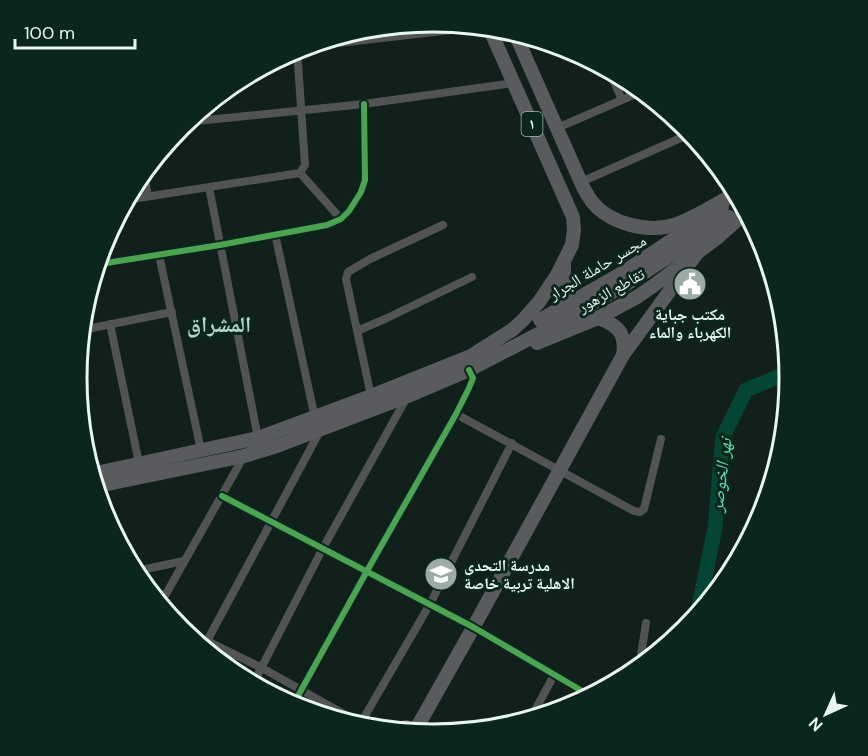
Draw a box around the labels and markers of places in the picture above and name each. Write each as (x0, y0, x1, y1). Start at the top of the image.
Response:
public building icon: مكتب جباية الكهرباء والماء (672, 266, 708, 302)
place label: مكتب جباية الكهرباء والماء (649, 304, 731, 343)
place label: مدرسة التحدي الاهلية تربية خاصة (464, 555, 575, 594)
school or university icon: مدرسة التحدي الاهلية تربية خاصة (423, 556, 459, 592)

